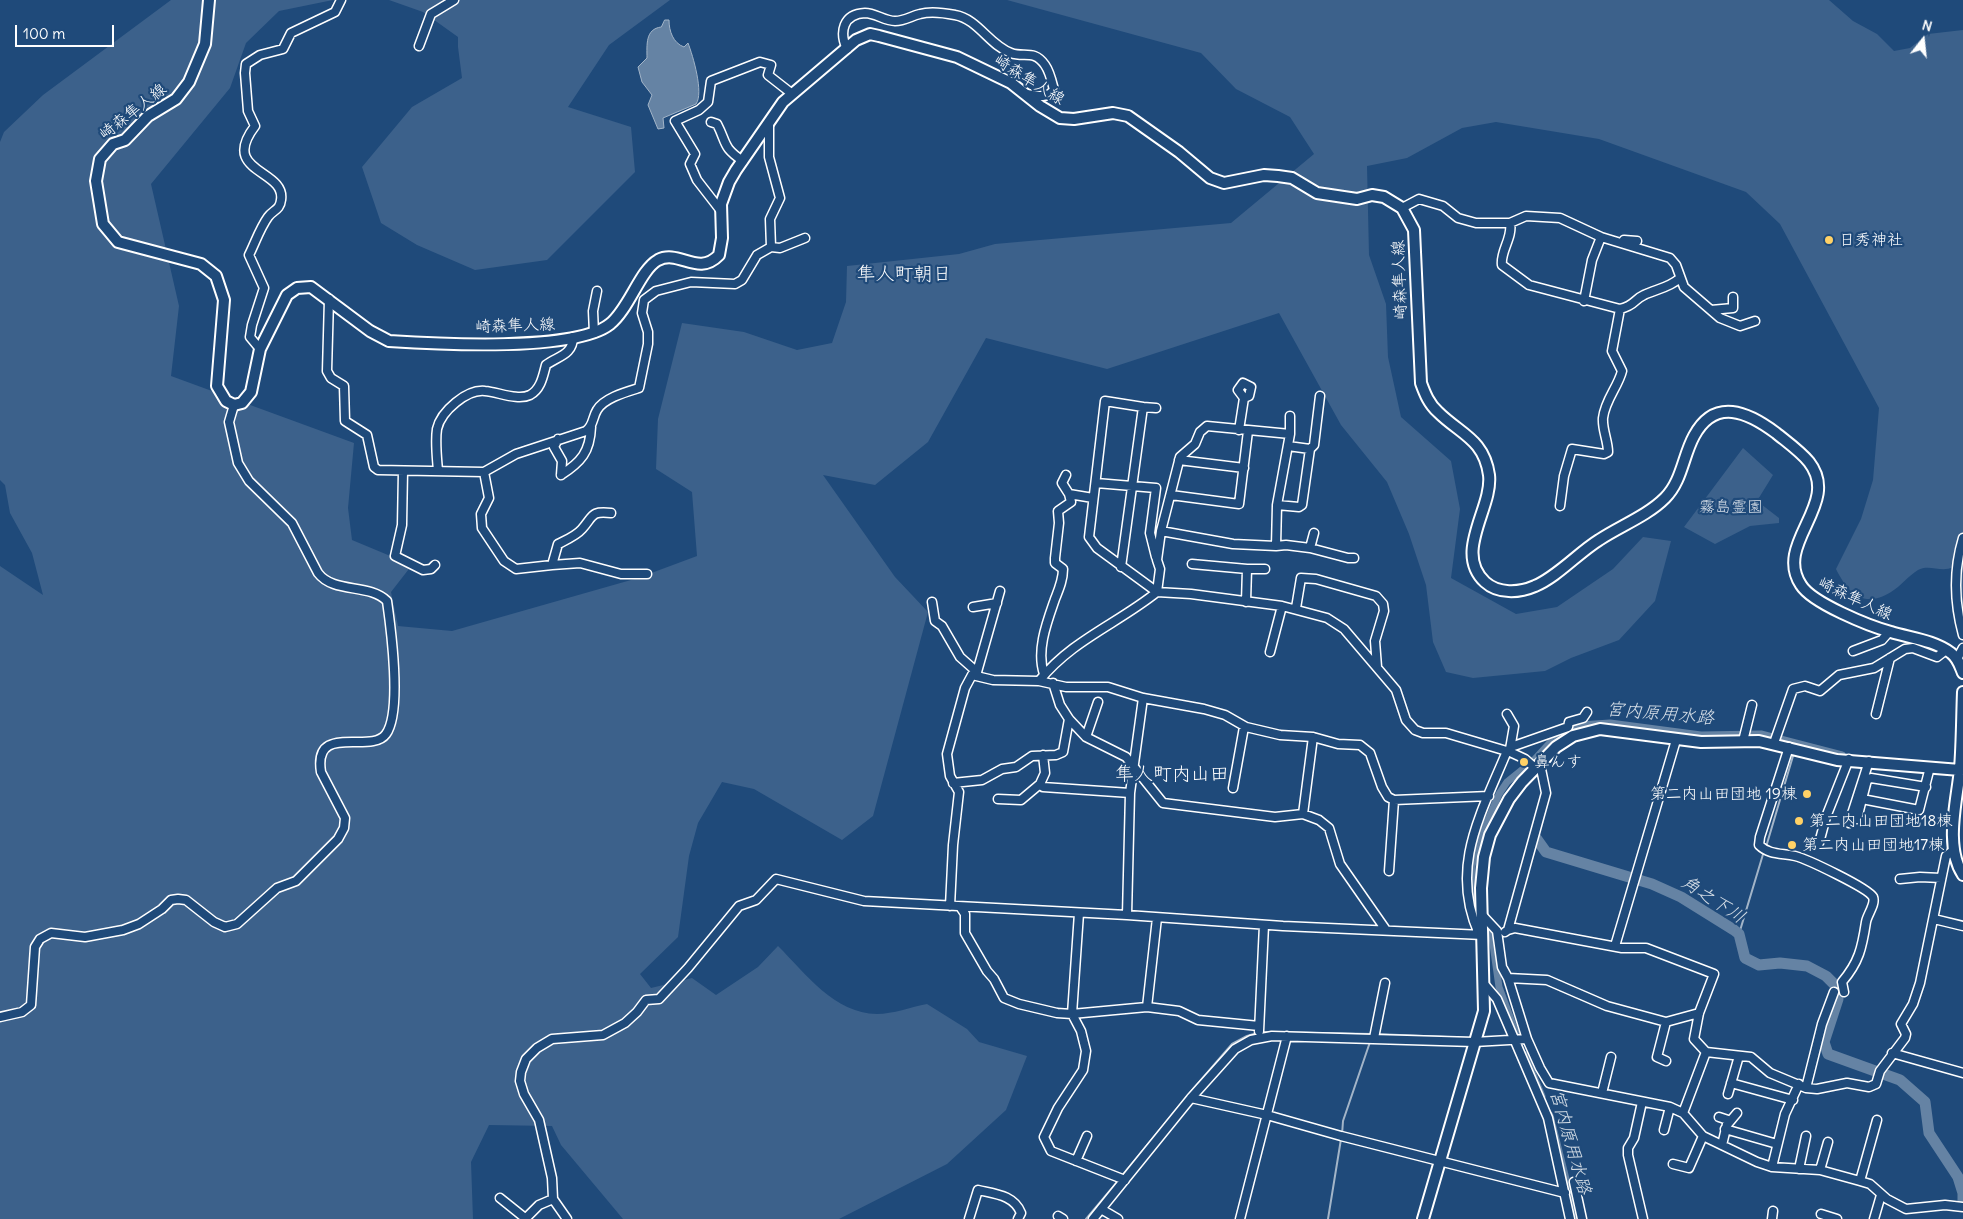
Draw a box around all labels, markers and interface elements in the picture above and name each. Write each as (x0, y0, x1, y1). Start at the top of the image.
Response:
scale bar (18, 15, 116, 47)
north arrow (1898, 15, 1948, 65)
text: N (1920, 16, 1934, 36)
text: 100 m (23, 24, 65, 43)
street label: 崎森隼人線 (990, 51, 1068, 109)
street label: 崎森隼人線 (96, 80, 170, 144)
place label: 日秀神社 (1839, 230, 1903, 250)
marker: 日秀神社 (1823, 234, 1835, 246)
street label: 崎森隼人線 (1389, 240, 1411, 320)
district label: 隼人町朝日 (857, 264, 951, 286)
street label: 崎森隼人線 (475, 315, 555, 337)
park label: 霧島霊園 (1699, 497, 1763, 517)
street label: 崎森隼人線 (1815, 573, 1895, 625)
water label: 宮内原用水路 (1605, 699, 1715, 729)
place label: 鼻んす (1534, 752, 1582, 772)
marker: 鼻んす (1518, 756, 1530, 768)
district label: 隼人町内山田 (1115, 764, 1229, 786)
place label: 第二内山田団地 19棟 (1650, 784, 1797, 804)
marker: 第二内山田団地 19棟 (1801, 788, 1813, 800)
place label: 第二内山田団地18棟 (1809, 811, 1953, 831)
marker: 第二内山田団地18棟 (1793, 815, 1805, 827)
place label: 第二内山田団地17棟 (1802, 835, 1944, 855)
marker: 第二内山田団地17棟 (1786, 839, 1798, 851)
water label: 角之下川 (1677, 871, 1749, 929)
water label: 宮内原用水路 (1545, 1087, 1595, 1197)

